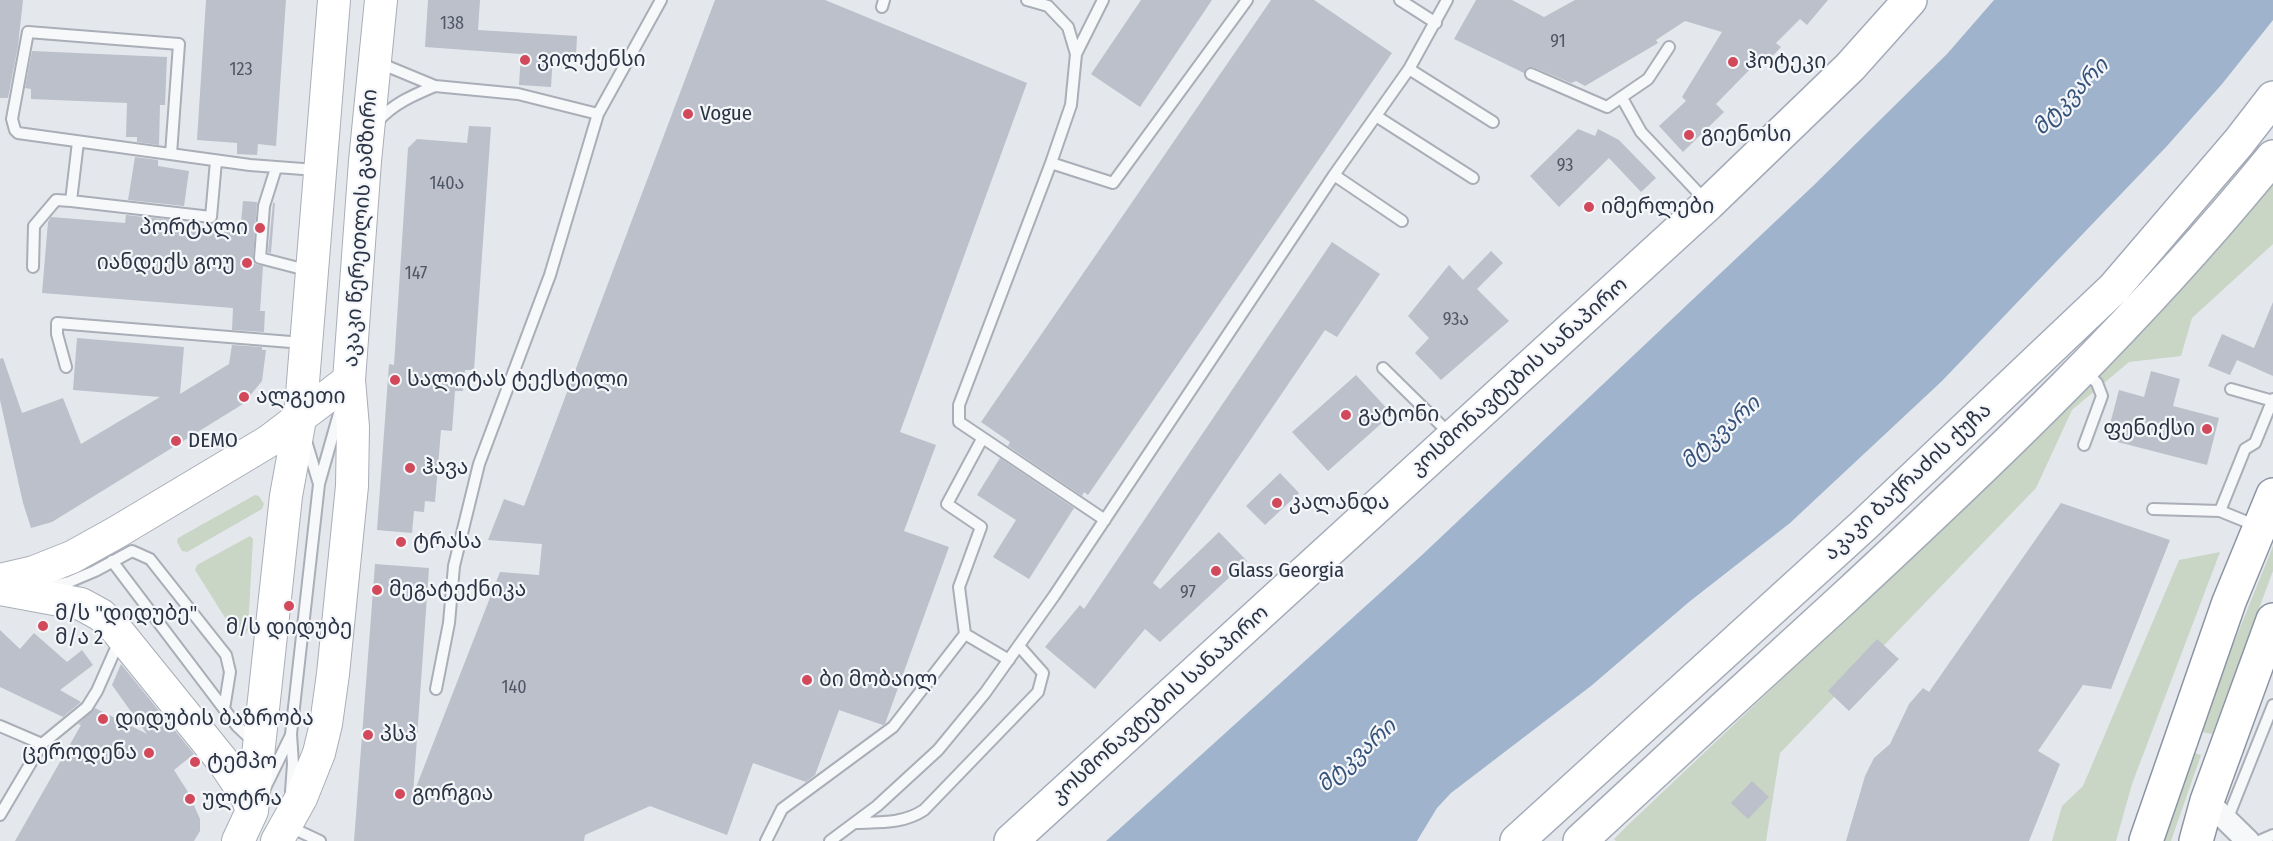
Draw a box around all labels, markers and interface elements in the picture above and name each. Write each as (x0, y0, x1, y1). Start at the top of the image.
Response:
house number: 138 (440, 13, 464, 35)
house number: 91 (1550, 31, 1566, 53)
place label: ვილქენსი (537, 47, 646, 73)
place label: ჰოტეკი (1745, 49, 1826, 75)
marker: ვილქენსი (518, 53, 532, 67)
water label: მტკვარი (2028, 53, 2114, 141)
marker: ჰოტეკი (1726, 55, 1740, 69)
house number: 123 (229, 59, 253, 81)
street label: აკაკი წერეთლის გამზირი (339, 88, 383, 368)
place label: Vogue (700, 101, 752, 127)
marker: Vogue (681, 107, 695, 121)
place label: გიენოსი (1701, 122, 1791, 148)
marker: გიენოსი (1682, 128, 1696, 142)
house number: 93 (1557, 155, 1573, 177)
house number: 140ა (430, 173, 464, 195)
place label: იმერლები (1601, 194, 1714, 220)
marker: იმერლები (1582, 200, 1596, 214)
place label: პორტალი (140, 215, 248, 241)
marker: პორტალი (253, 221, 267, 235)
place label: იანდექს გოუ (97, 250, 235, 276)
marker: იანდექს გოუ (240, 256, 254, 270)
house number: 147 (405, 263, 427, 285)
street label: კოსმონავტების სანაპირო (1405, 273, 1633, 481)
house number: 93ა (1443, 309, 1469, 331)
place label: სალიტას ტექსტილი (407, 367, 628, 393)
marker: სალიტას ტექსტილი (388, 373, 402, 387)
place label: ალგეთი (256, 384, 346, 410)
marker: ალგეთი (237, 390, 251, 404)
water label: მტკვარი (1676, 391, 1766, 475)
street label: აკაკი ბაქრაძის ქუჩა (1819, 398, 1997, 566)
place label: გატონი (1358, 402, 1439, 428)
marker: გატონი (1339, 408, 1353, 422)
place label: ფენიქსი (2103, 416, 2195, 442)
marker: ფენიქსი (2200, 422, 2214, 436)
place label: DEMO (188, 428, 238, 454)
marker: DEMO (169, 434, 183, 448)
place label: ჰავა (422, 455, 468, 481)
marker: ჰავა (403, 461, 417, 475)
place label: კალანდა (1289, 490, 1390, 516)
marker: კალანდა (1270, 496, 1284, 510)
place label: ტრასა (413, 529, 482, 555)
marker: ტრასა (394, 535, 408, 549)
place label: Glass Georgia (1228, 558, 1344, 584)
marker: Glass Georgia (1209, 564, 1223, 578)
place label: მეგატექნიკა (389, 577, 526, 603)
house number: 97 (1180, 582, 1196, 604)
marker: მეგატექნიკა (370, 583, 384, 597)
marker: მ/ს დიდუბე (282, 599, 296, 613)
place label: მ/ს "დიდუბე" მ/ა 2 (55, 601, 197, 651)
street label: კოსმონავტების სანაპირო (1046, 601, 1274, 809)
place label: მ/ს დიდუბე (226, 615, 352, 641)
marker: მ/ს "დიდუბე" მ/ა 2 (36, 619, 50, 633)
place label: ბი მობაილ (819, 667, 937, 693)
marker: ბი მობაილ (800, 673, 814, 687)
house number: 140 (501, 677, 527, 699)
place label: დიდუბის ბაზრობა (115, 706, 314, 732)
marker: დიდუბის ბაზრობა (96, 712, 110, 726)
water label: მტკვარი (1312, 714, 1402, 798)
place label: პსპ (380, 722, 417, 748)
marker: პსპ (361, 728, 375, 742)
place label: ცეროდენა (22, 740, 137, 766)
marker: ცეროდენა (142, 746, 156, 760)
place label: ტემპო (207, 749, 277, 775)
marker: ტემპო (188, 755, 202, 769)
place label: გორგია (412, 781, 493, 807)
place label: ულტრა (202, 786, 282, 812)
marker: გორგია (393, 787, 407, 801)
marker: ულტრა (183, 792, 197, 806)

